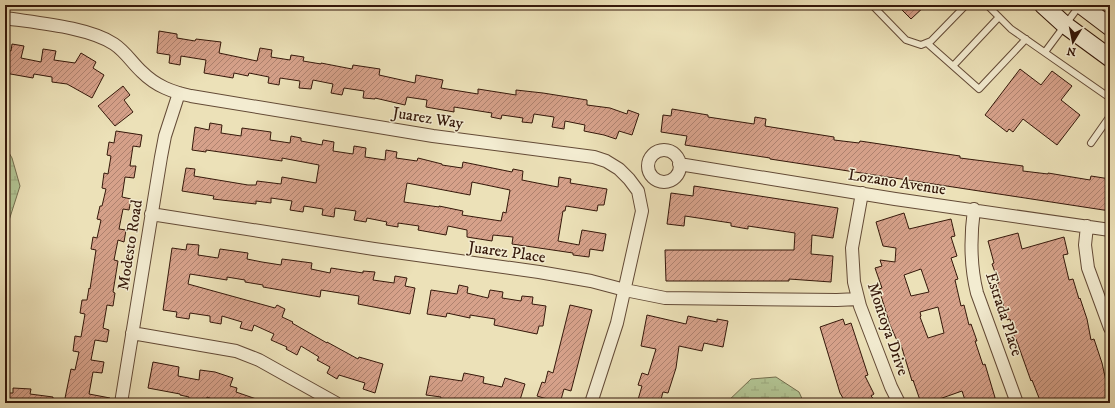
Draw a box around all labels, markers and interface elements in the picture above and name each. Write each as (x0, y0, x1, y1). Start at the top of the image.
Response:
north arrow (1053, 22, 1093, 62)
text: N (1066, 43, 1077, 59)
street label: Juarez Way (389, 102, 465, 134)
street label: Lozano Avenue (847, 164, 948, 200)
street label: Modesto Road (113, 198, 147, 292)
street label: Juarez Place (465, 236, 547, 267)
street label: Estrada Place (981, 269, 1027, 359)
street label: Montoya Drive (863, 280, 913, 378)

